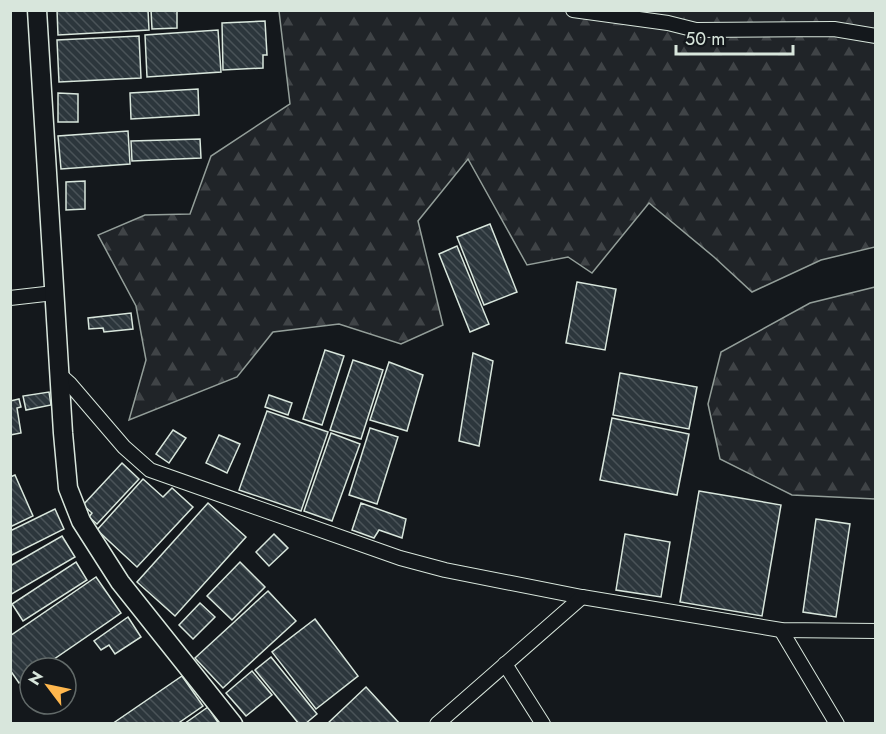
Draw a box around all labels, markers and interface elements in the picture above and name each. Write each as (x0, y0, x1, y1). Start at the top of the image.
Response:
scale bar (676, 18, 793, 56)
text: 50 m (685, 26, 725, 52)
north arrow (18, 656, 78, 716)
text: N (23, 667, 49, 690)

